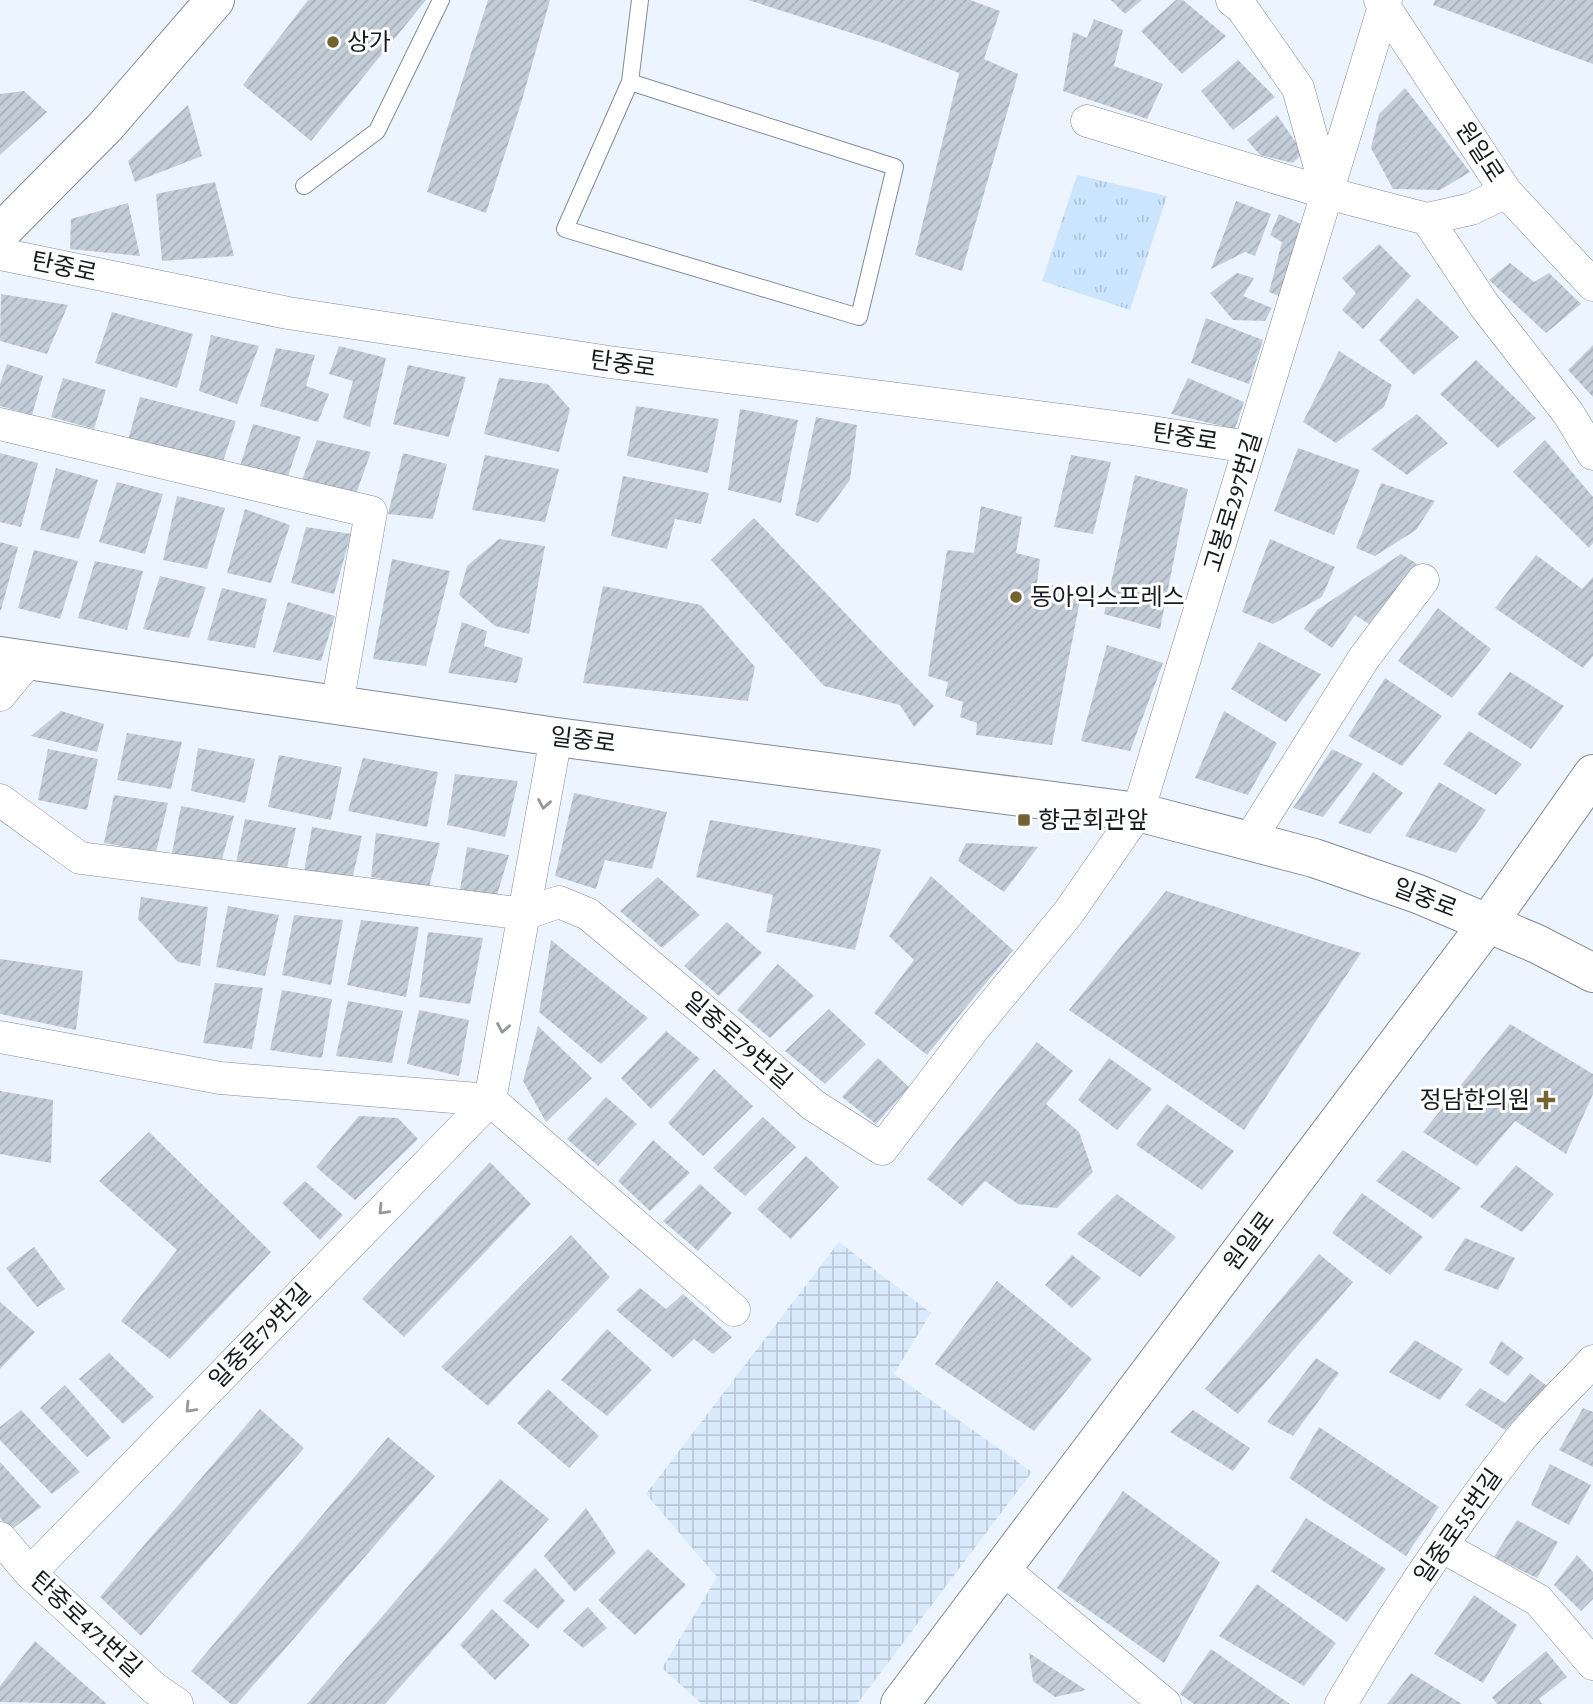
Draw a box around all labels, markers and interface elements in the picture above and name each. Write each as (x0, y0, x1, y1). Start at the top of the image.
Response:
place label: 상가 (347, 28, 391, 55)
marker: 상가 (325, 34, 341, 50)
street label: 원일로 (1451, 117, 1510, 187)
street label: 탄중로 (29, 246, 99, 287)
street label: 탄중로 (588, 346, 658, 381)
street label: 탄중로 (1150, 418, 1220, 455)
street label: 고봉로297번길 (1198, 429, 1267, 575)
place label: 동아익스프레스 (1030, 583, 1185, 610)
marker: 동아익스프레스 (1008, 589, 1024, 605)
street label: 일중로 (549, 722, 618, 757)
one-way arrow (537, 798, 552, 810)
place label: 향군회관앞 (1038, 806, 1148, 833)
marker: 향군회관앞 (1016, 812, 1032, 828)
street label: 일중로 (1389, 873, 1461, 922)
street label: 일중로79번길 (679, 986, 798, 1094)
one-way arrow (497, 1022, 512, 1034)
place label: 정담한의원 (1420, 1086, 1530, 1113)
marker: 정담한의원 (1536, 1090, 1556, 1110)
one-way arrow (378, 1202, 391, 1215)
street label: 원일로 (1218, 1206, 1279, 1275)
street label: 일중로79번길 (204, 1278, 316, 1393)
one-way arrow (185, 1400, 198, 1413)
street label: 일중로55번길 (1408, 1464, 1507, 1588)
street label: 탄중로471번길 (26, 1566, 147, 1682)

